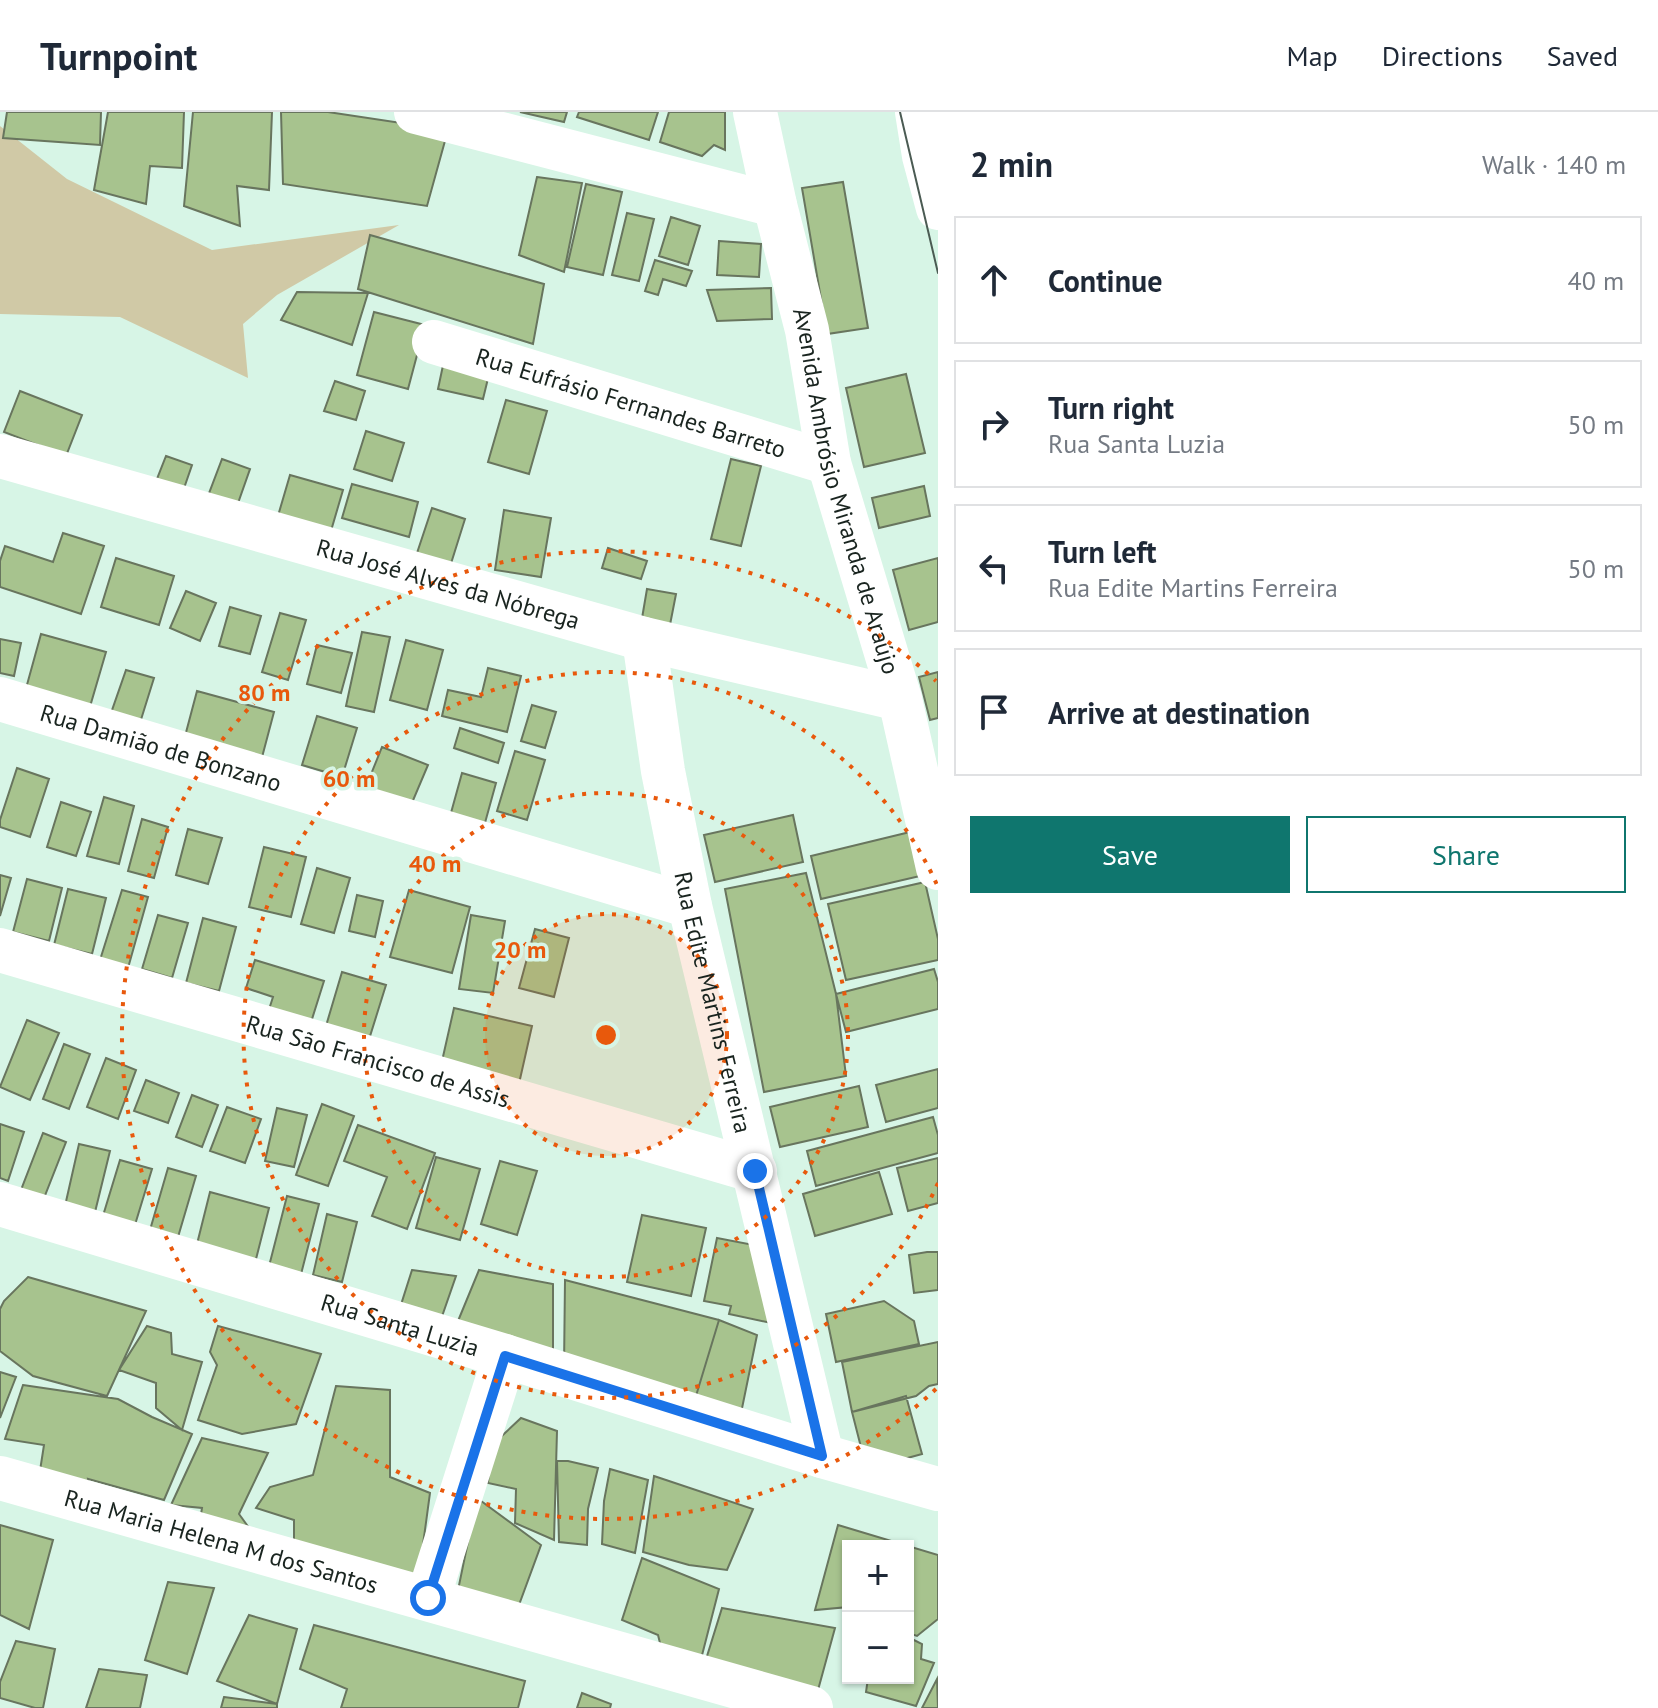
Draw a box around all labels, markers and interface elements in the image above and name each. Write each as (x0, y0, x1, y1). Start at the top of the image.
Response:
text: Turnpoint (40, 31, 197, 80)
text: Map (1287, 37, 1338, 74)
text: Directions (1382, 37, 1503, 74)
text: Saved (1547, 37, 1618, 74)
text: 2 min (970, 142, 1053, 186)
text: Walk · 140 m (1482, 148, 1626, 181)
icon: ahead (972, 258, 1016, 302)
text: Continue (1048, 261, 1162, 300)
text: 40 m (1568, 264, 1624, 297)
street label: Avenida Ambrósio Miranda de Araújo (786, 304, 907, 678)
street label: Rua Eufrásio Fernandes Barreto (472, 340, 790, 464)
text: Turn right (1048, 388, 1174, 427)
icon: right (972, 402, 1016, 446)
text: 50 m (1568, 408, 1624, 441)
text: Rua Santa Luzia (1048, 427, 1225, 460)
street label: Rua José Alves da Nóbrega (313, 531, 583, 636)
text: Turn left (1048, 532, 1156, 571)
icon: left (972, 546, 1016, 590)
text: 50 m (1568, 552, 1624, 585)
text: Rua Edite Martins Ferreira (1048, 571, 1338, 604)
text: 80 m (238, 677, 290, 708)
icon: arrive (972, 690, 1016, 734)
text: Arrive at destination (1048, 693, 1310, 732)
street label: Rua Damião de Bonzano (37, 696, 285, 798)
text: 60 m (323, 763, 375, 794)
button: Save (970, 816, 1290, 893)
button: Share (1306, 816, 1626, 893)
text: 40 m (409, 848, 461, 879)
street label: Rua Edite Martins Ferreira (668, 869, 759, 1136)
text: 20 m (494, 934, 546, 965)
street label: Rua São Francisco de Assis (243, 1007, 514, 1114)
centre of rings (592, 1021, 620, 1049)
route end (737, 1153, 773, 1189)
street label: Rua Santa Luzia (317, 1286, 483, 1363)
street label: Rua Maria Helena M dos Santos (61, 1482, 382, 1600)
map controls (842, 1540, 914, 1684)
button: + (842, 1540, 914, 1612)
route start (410, 1580, 446, 1616)
button: − (842, 1612, 914, 1684)

